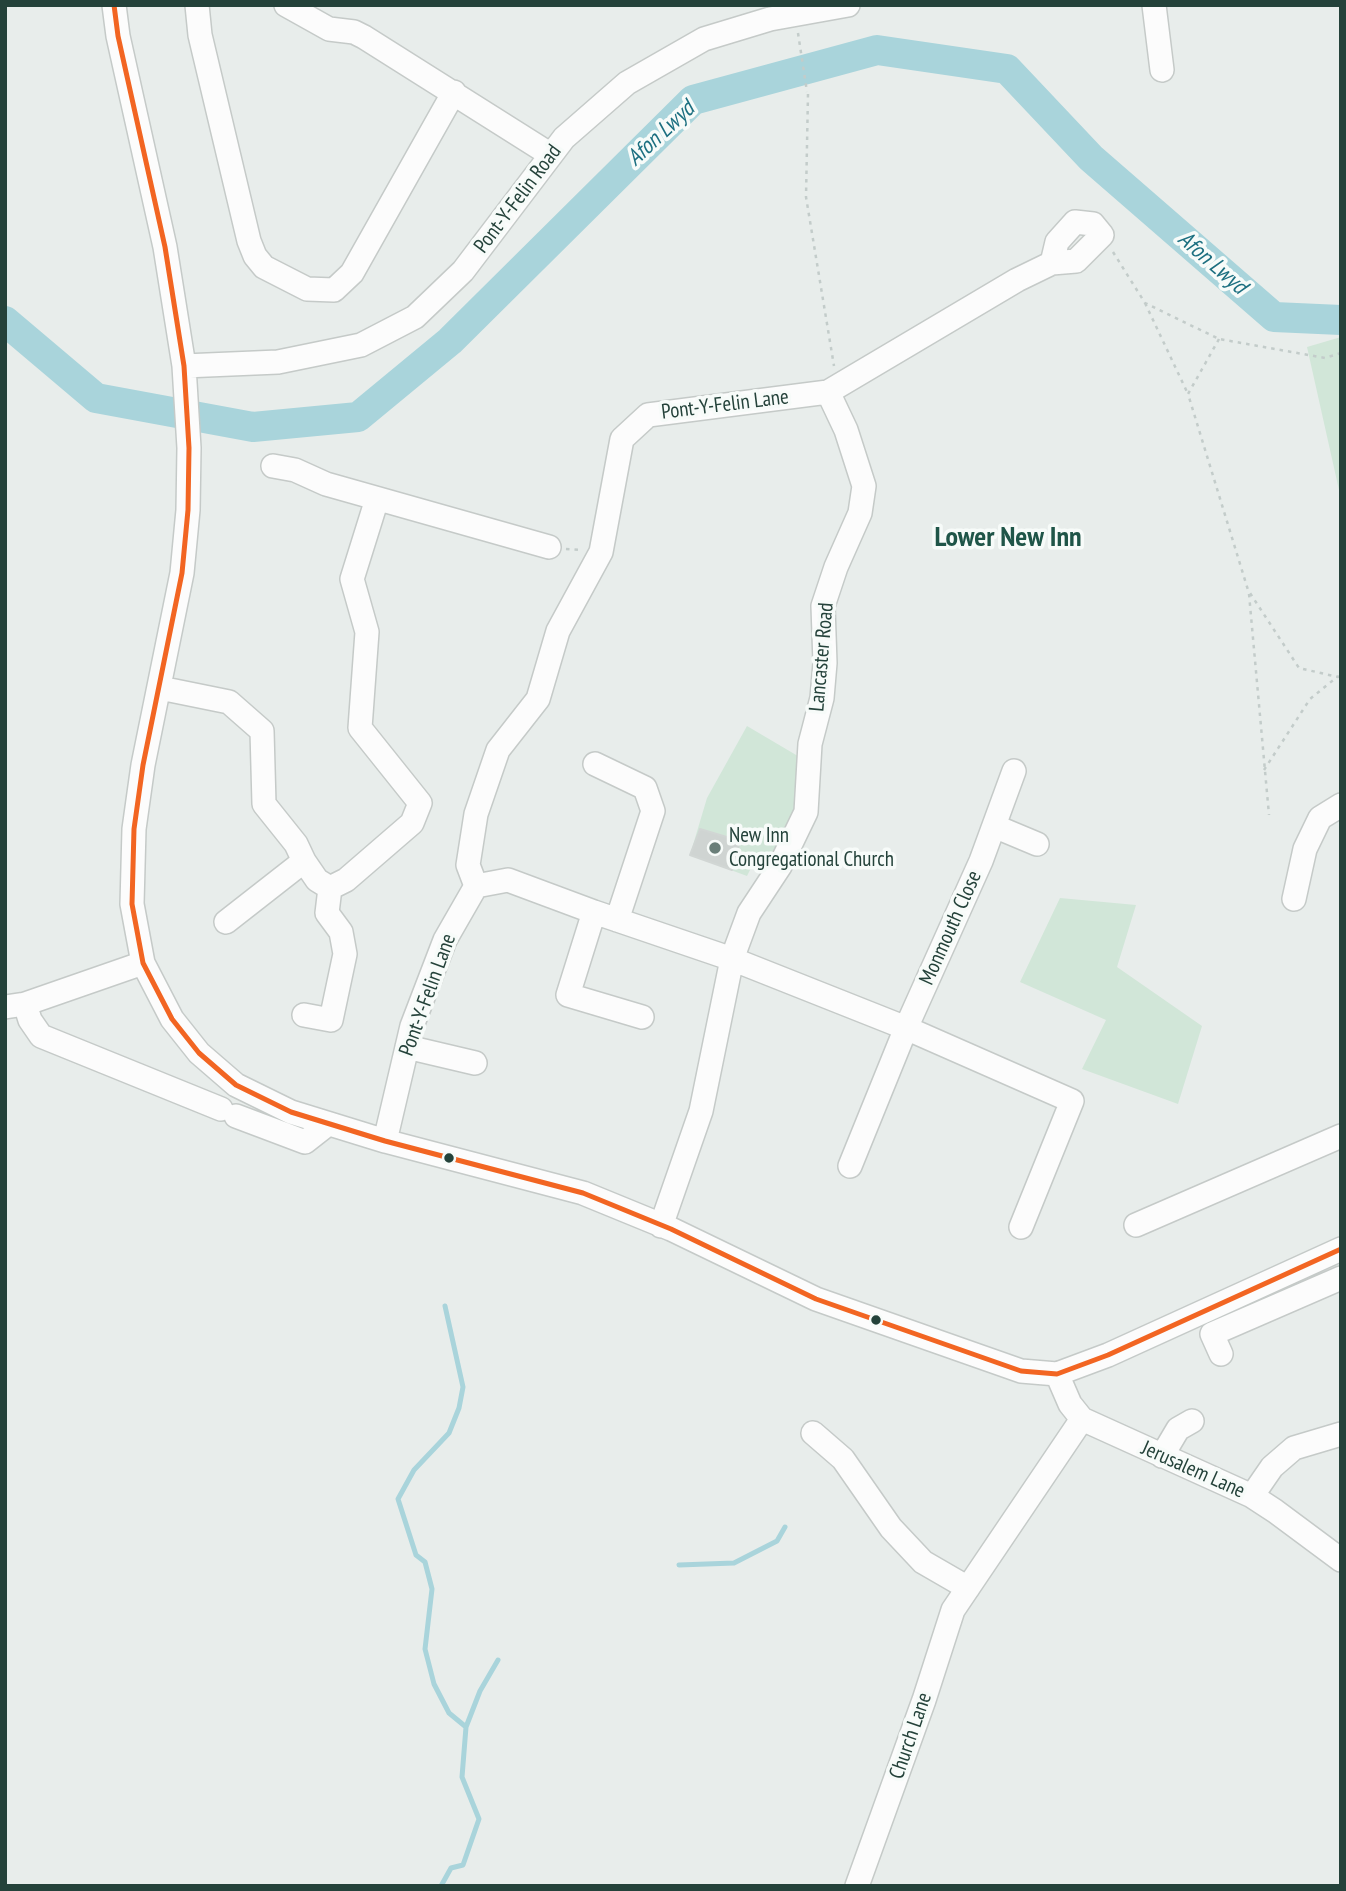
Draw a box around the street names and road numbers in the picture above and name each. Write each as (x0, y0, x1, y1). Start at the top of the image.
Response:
street label: Pont-Y-Felin Road (469, 140, 567, 258)
street label: Pont-Y-Felin Lane (660, 385, 790, 425)
street label: Lancaster Road (805, 601, 839, 713)
street label: Monmouth Close (915, 867, 987, 989)
street label: Pont-Y-Felin Lane (394, 930, 462, 1060)
street label: Jerusalem Lane (1137, 1436, 1249, 1504)
street label: Church Lane (884, 1690, 938, 1782)

